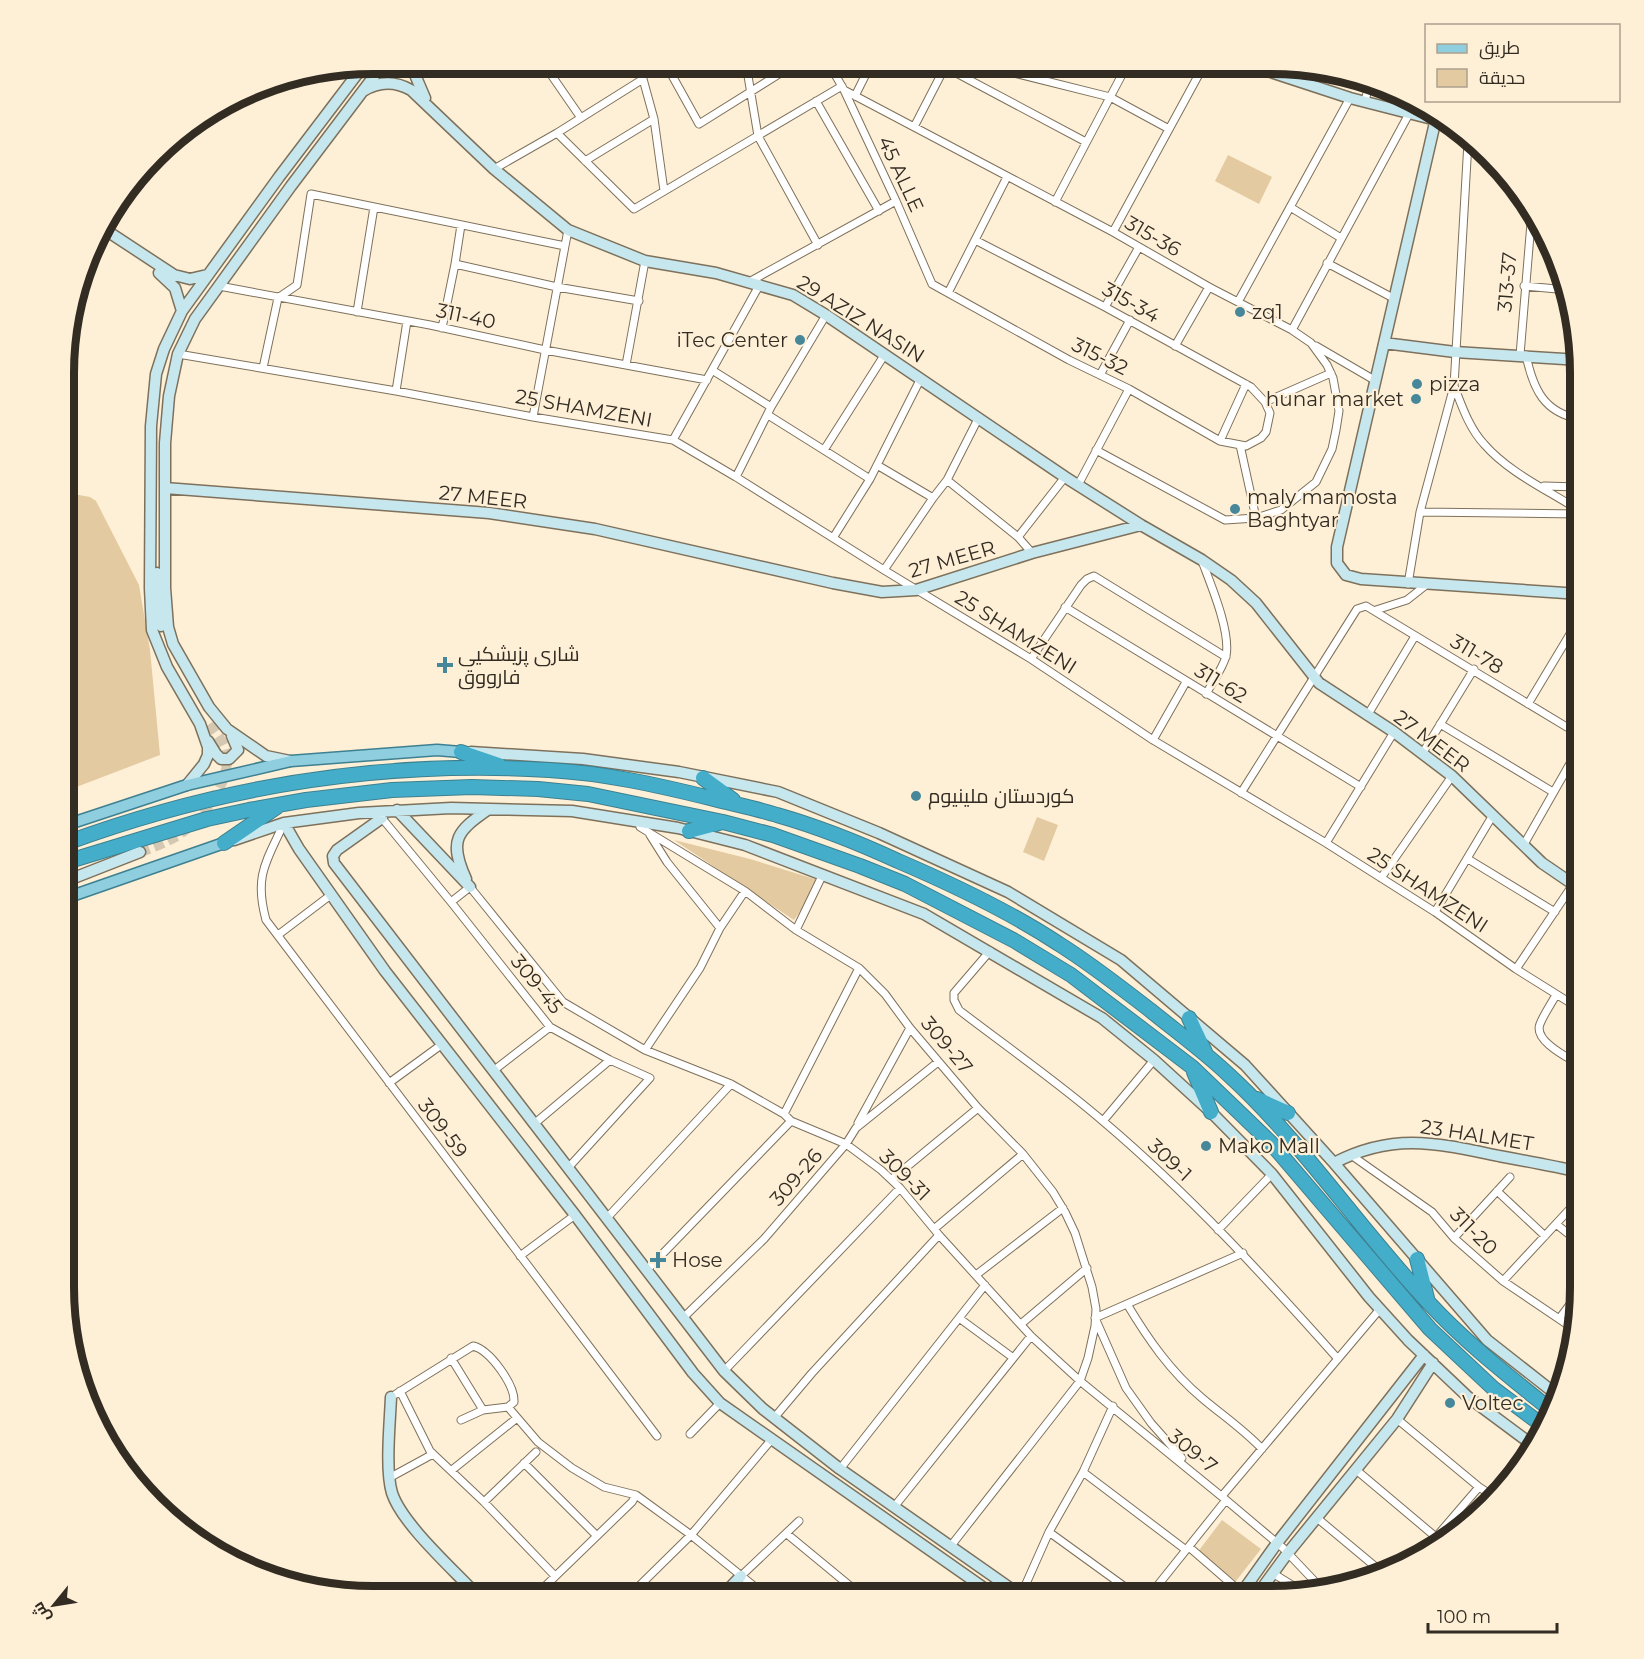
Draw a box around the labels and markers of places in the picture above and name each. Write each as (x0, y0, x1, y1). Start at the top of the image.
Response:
place label: zq1 (1252, 300, 1283, 324)
marker: zq1 (1233, 305, 1247, 319)
place label: iTec Center (676, 328, 788, 352)
marker: iTec Center (793, 333, 807, 347)
place label: pizza (1429, 372, 1480, 396)
marker: pizza (1410, 377, 1424, 391)
place label: hunar market (1266, 387, 1404, 411)
marker: hunar market (1409, 392, 1423, 406)
place label: maly mamosta Baghtyar (1247, 485, 1397, 532)
marker: maly mamosta Baghtyar (1228, 502, 1242, 516)
place label: شاری پزیشکیی فارووق (458, 642, 579, 690)
marker: شاری پزیشکیی فارووق (436, 656, 454, 674)
place label: کوردستان ملینیوم (928, 784, 1075, 810)
marker: کوردستان ملینیوم (909, 789, 923, 803)
place label: Mako Mall (1218, 1134, 1320, 1158)
marker: Mako Mall (1199, 1139, 1213, 1153)
place label: Hose (672, 1248, 723, 1272)
marker: Hose (649, 1251, 667, 1269)
place label: Voltec (1462, 1391, 1524, 1415)
marker: Voltec (1443, 1396, 1457, 1410)

